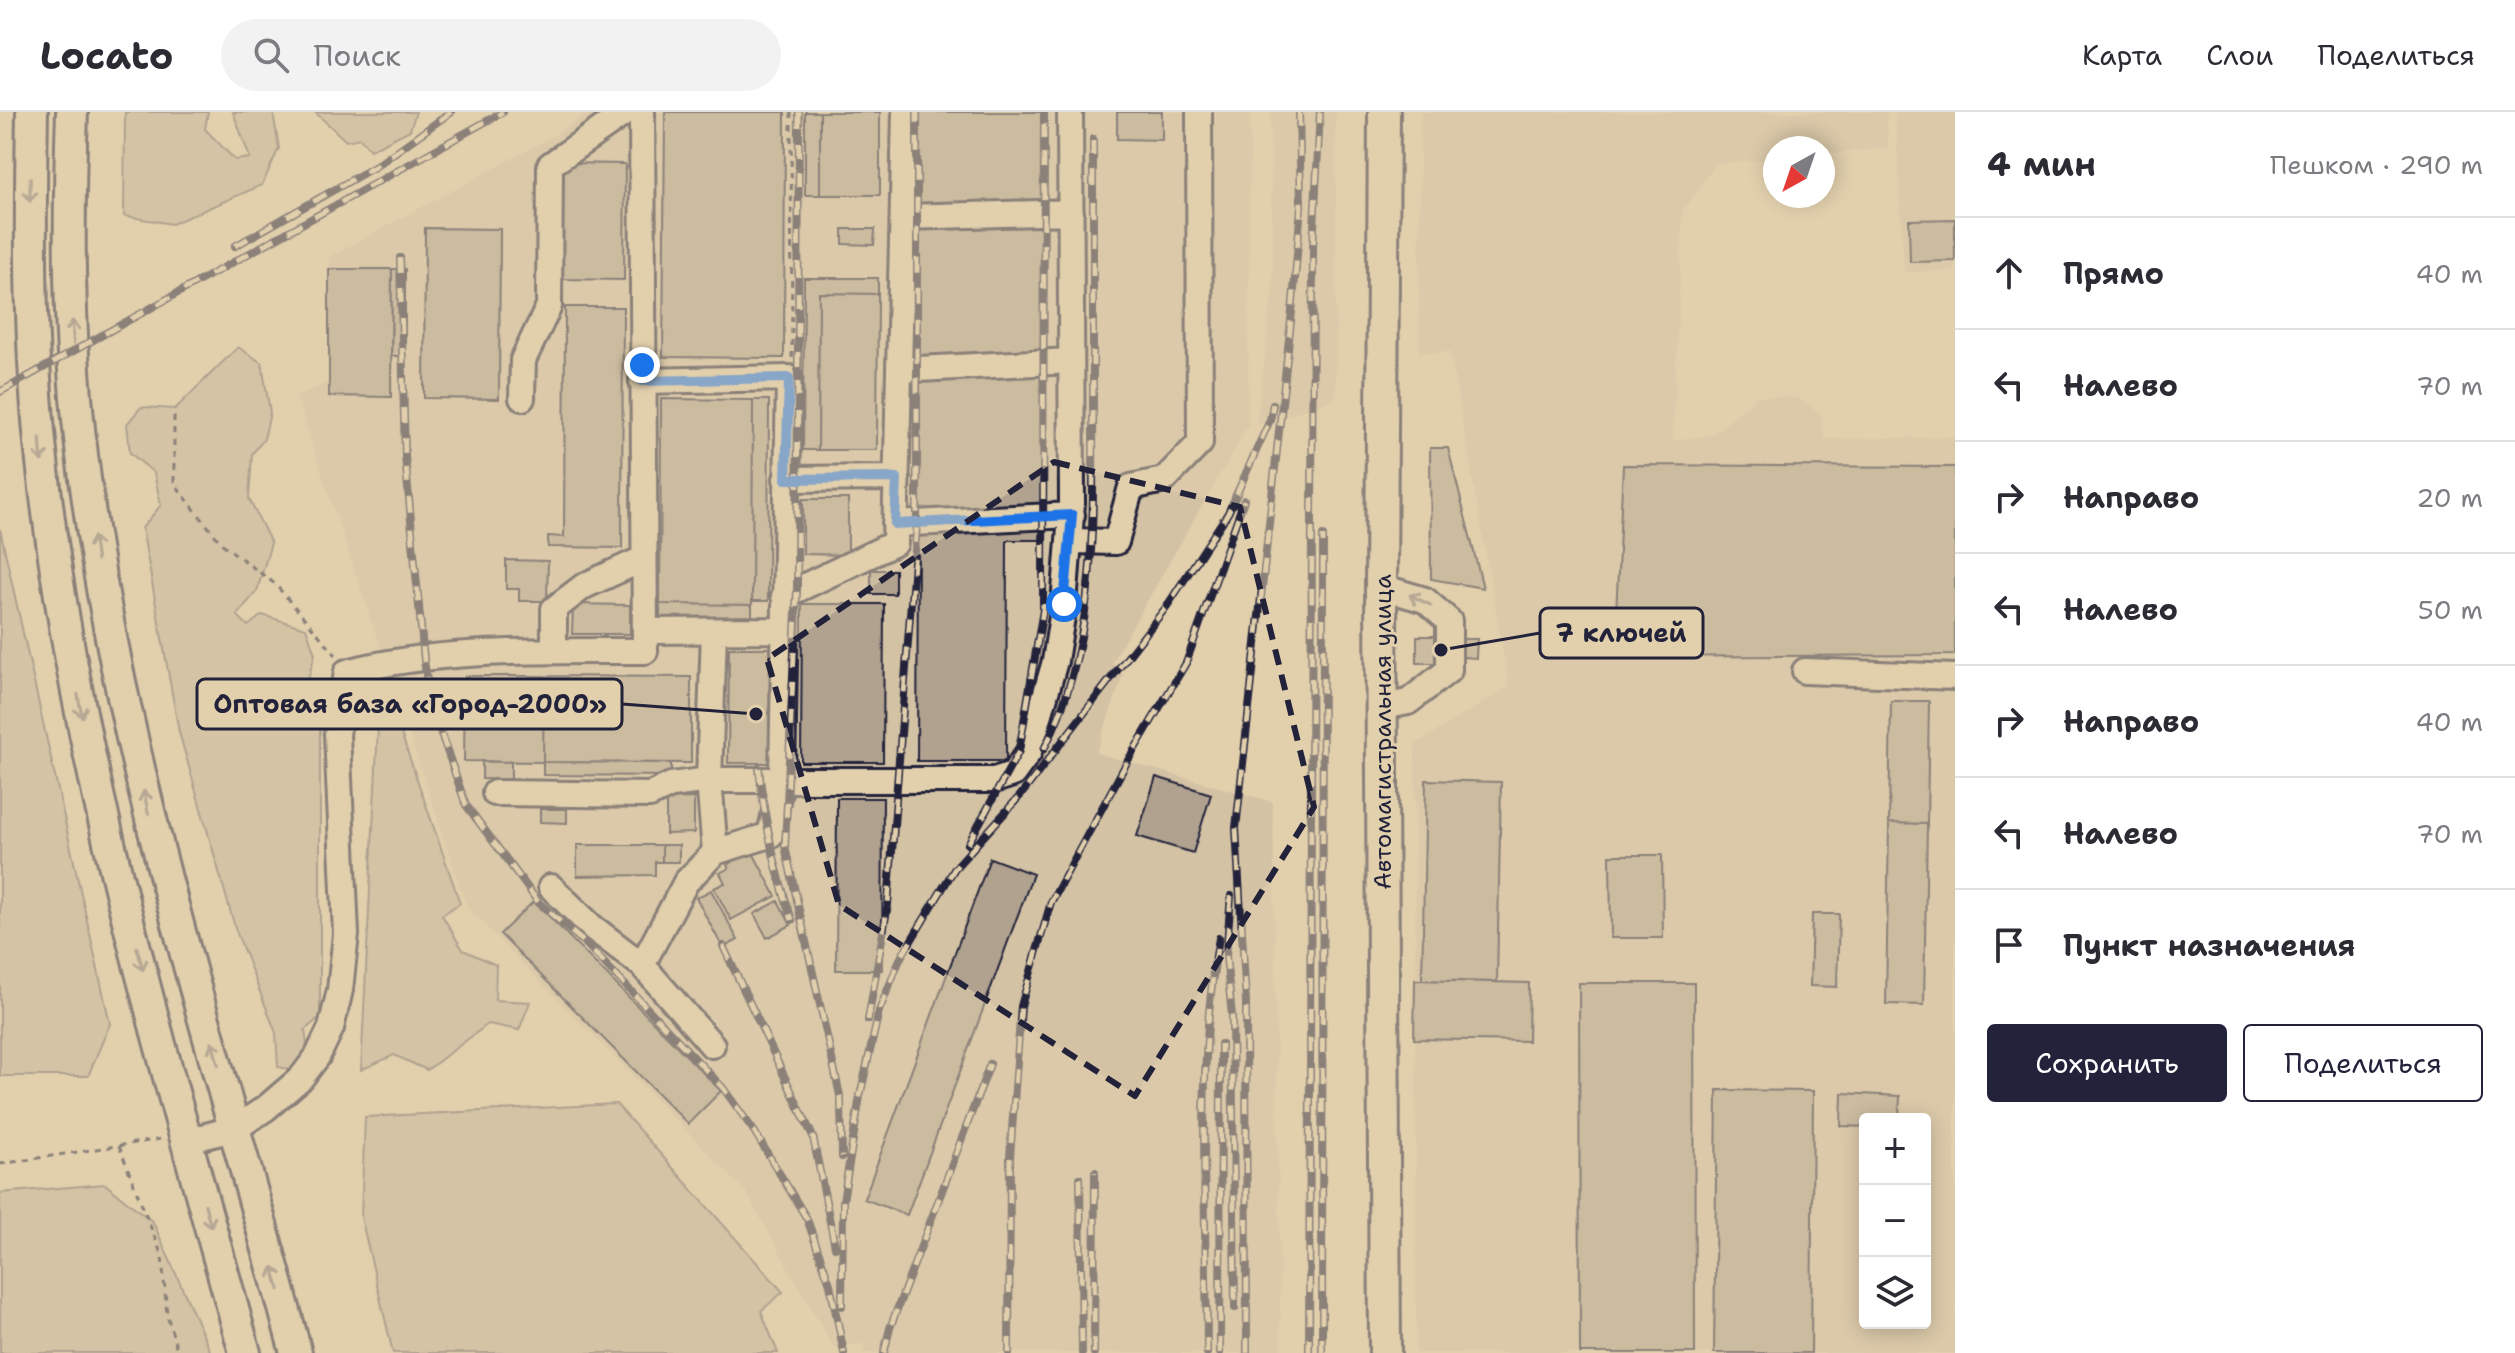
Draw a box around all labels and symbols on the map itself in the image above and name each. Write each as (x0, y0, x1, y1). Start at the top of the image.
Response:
north arrow (1763, 136, 1835, 208)
one-way arrow (23, 176, 38, 203)
one-way arrow (65, 319, 80, 346)
route end (624, 347, 660, 383)
one-way arrow (34, 436, 49, 462)
one-way arrow (87, 535, 102, 561)
street label: Автомагистральная улица (1367, 574, 1399, 890)
route start (1046, 586, 1082, 622)
one-way arrow (1408, 592, 1433, 607)
callout: 7 ключей (1540, 608, 1703, 658)
text: 7 ключей (1555, 615, 1687, 650)
callout: Оптовая база «Город-2000» (197, 679, 622, 729)
text: Оптовая база «Город-2000» (213, 686, 607, 721)
one-way arrow (74, 693, 89, 719)
one-way arrow (138, 790, 153, 816)
one-way arrow (133, 946, 148, 972)
one-way arrow (207, 1041, 222, 1067)
one-way arrow (201, 1202, 216, 1228)
one-way arrow (268, 1265, 283, 1291)

